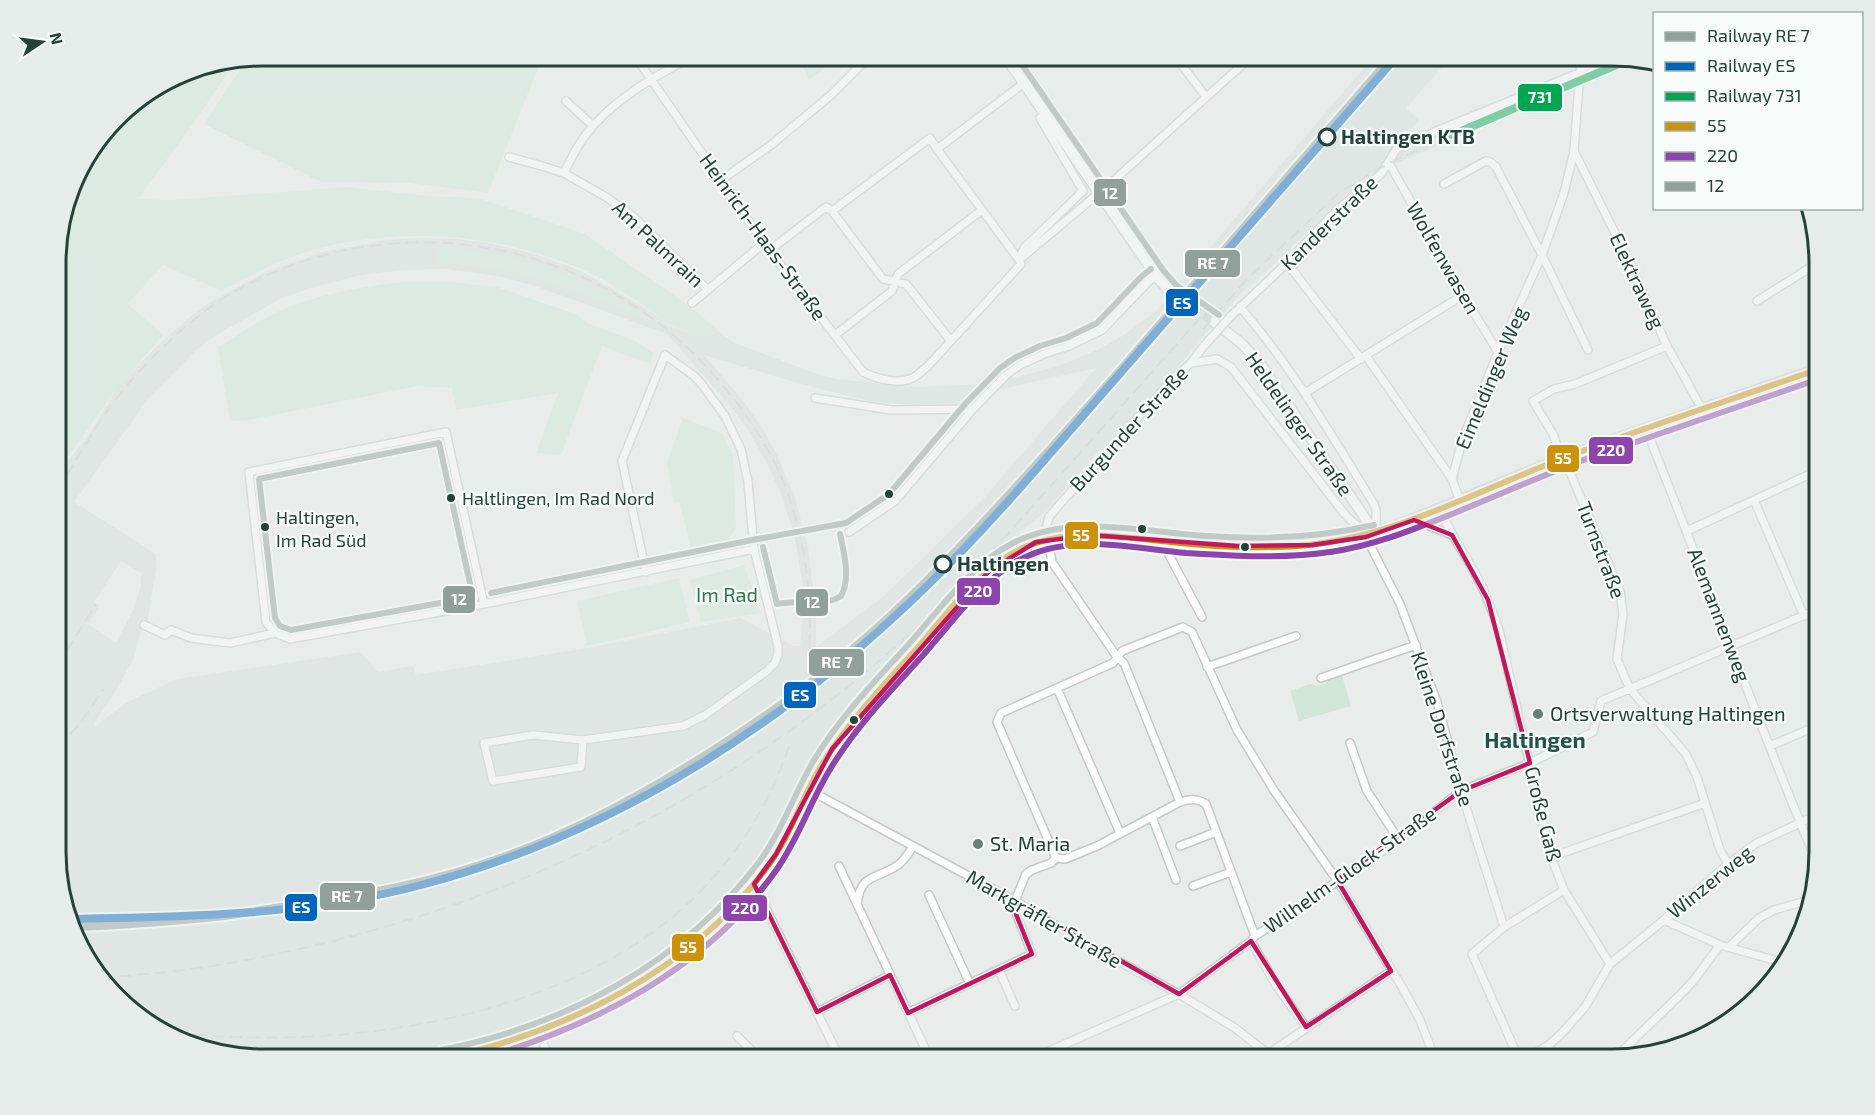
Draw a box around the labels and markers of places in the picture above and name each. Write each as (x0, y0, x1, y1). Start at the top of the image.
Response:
place label: Haltingen KTB (1341, 124, 1475, 148)
marker: Haltingen KTB (1318, 128, 1336, 146)
place label: Haltlingen, Im Rad Nord (462, 487, 655, 509)
unlabelled marker (883, 488, 895, 500)
marker: Haltlingen, Im Rad Nord (445, 492, 457, 504)
place label: Haltingen, Im Rad Süd (276, 506, 367, 551)
marker: Haltingen, Im Rad Süd (259, 521, 271, 533)
unlabelled marker (1136, 523, 1148, 535)
unlabelled marker (1239, 541, 1251, 553)
place label: Haltingen (957, 551, 1049, 575)
marker: Haltingen (934, 555, 952, 573)
place label: Ortsverwaltung Haltingen (1550, 701, 1786, 725)
marker: Ortsverwaltung Haltingen (1531, 707, 1545, 721)
unlabelled marker (848, 714, 860, 726)
place label: St. Maria (990, 831, 1070, 855)
marker: St. Maria (971, 837, 985, 851)

